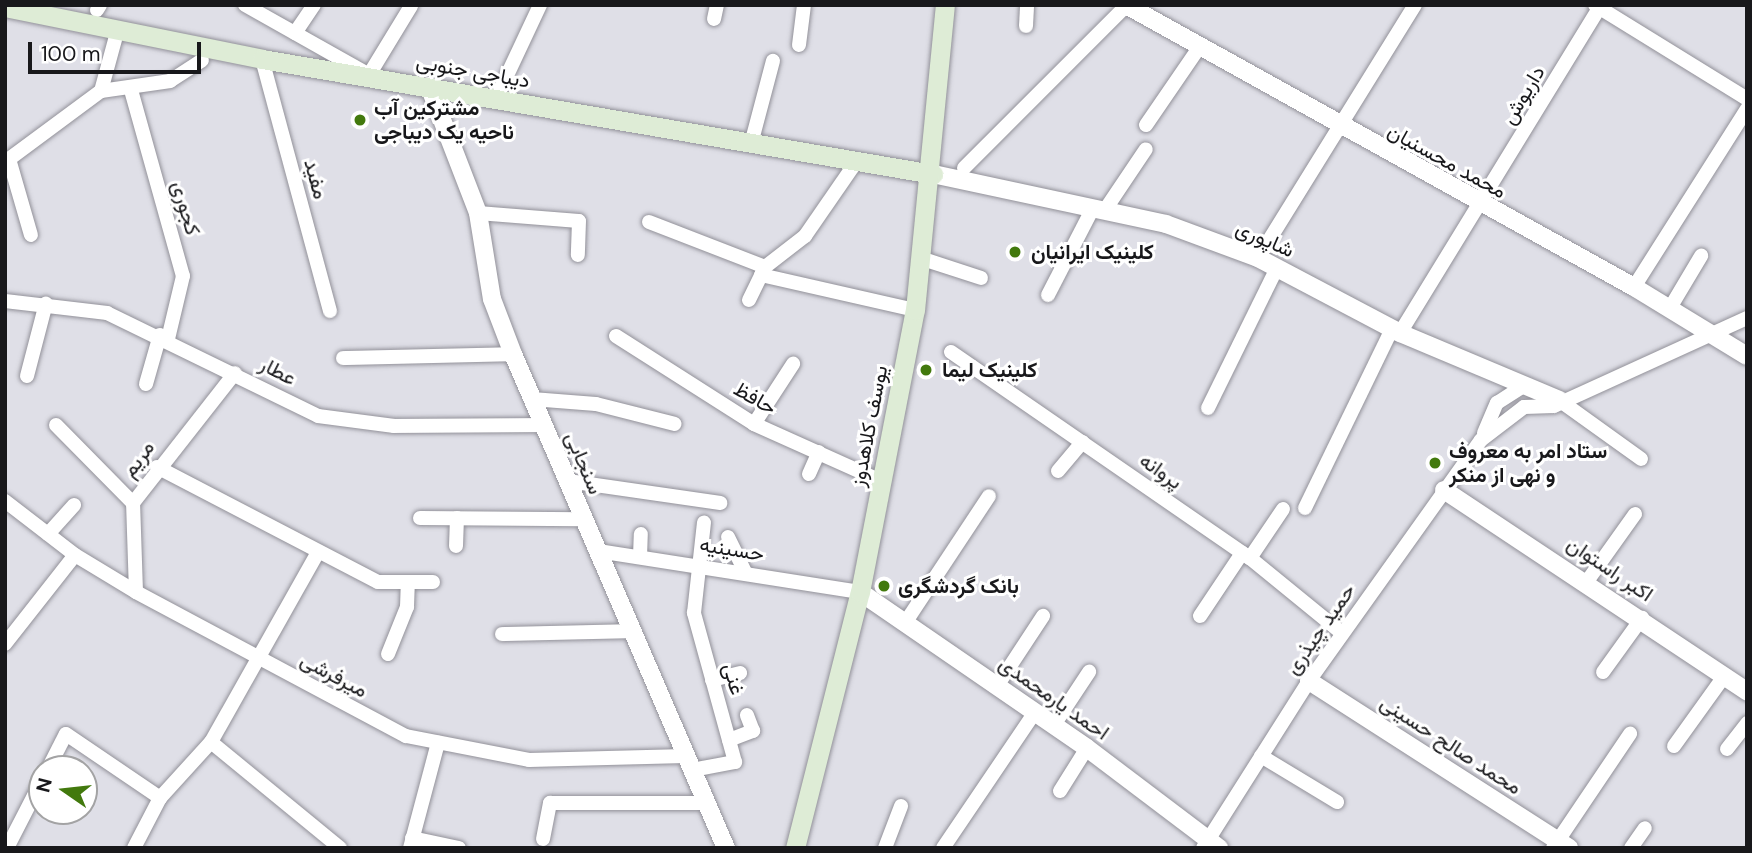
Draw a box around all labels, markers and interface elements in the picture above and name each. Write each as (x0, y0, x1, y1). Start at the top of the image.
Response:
scale bar (32, 28, 205, 72)
text: 100 m (41, 40, 101, 68)
street label: دیباجی جنوبی (414, 49, 532, 93)
street label: داریوش (1496, 61, 1550, 129)
place label: مشترکین آب ناحیه یک دیباجی (374, 95, 514, 145)
marker: مشترکین آب ناحیه یک دیباجی (352, 112, 368, 128)
street label: محمد محسنیان (1383, 118, 1511, 204)
street label: مفید (299, 156, 333, 202)
street label: کجوری (166, 178, 206, 238)
street label: شاپوری (1232, 215, 1298, 263)
place label: کلینیک ایرانیان (1031, 239, 1154, 265)
marker: کلینیک ایرانیان (1005, 242, 1025, 262)
street label: عطار (255, 351, 301, 391)
place label: کلینیک لیما (942, 357, 1037, 383)
marker: کلینیک لیما (916, 360, 936, 380)
street label: یوسف کلاهدوز (845, 363, 893, 489)
street label: حافظ (729, 376, 781, 420)
street label: سنجابی (560, 428, 608, 498)
street label: مریم (116, 436, 160, 482)
place label: ستاد امر به معروف و نهی از منکر (1449, 438, 1607, 488)
street label: پروانه (1135, 447, 1187, 495)
marker: ستاد امر به معروف و نهی از منکر (1427, 455, 1443, 471)
street label: حسینیه (698, 531, 766, 567)
street label: اکبر راستوان (1562, 531, 1658, 607)
place label: بانک گردشگری (898, 573, 1019, 599)
marker: بانک گردشگری (876, 578, 892, 594)
street label: حمید چیذری (1279, 579, 1361, 679)
street label: میرفرشی (296, 647, 372, 703)
street label: احمد یارمحمدی (994, 651, 1114, 745)
street label: غنی (718, 660, 750, 698)
street label: محمد صالح حسینی (1376, 690, 1526, 800)
north arrow (28, 755, 98, 825)
text: N (30, 776, 58, 795)

